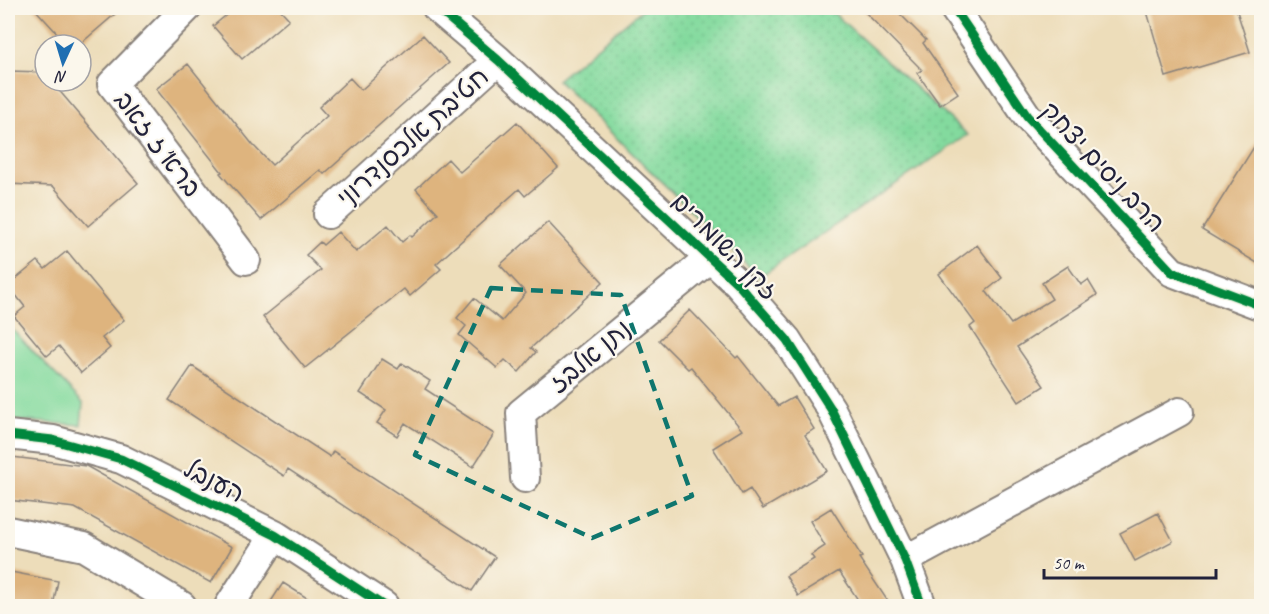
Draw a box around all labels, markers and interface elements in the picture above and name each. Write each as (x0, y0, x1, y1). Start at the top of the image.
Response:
north arrow (33, 33, 93, 93)
street label: חטיבת אלכסנדרוני (330, 60, 496, 214)
text: N (53, 66, 68, 87)
street label: ברא"ז זאב (107, 84, 209, 204)
street label: הרב ניסים יצחק (1034, 94, 1172, 240)
street label: זקן השומרים (664, 185, 786, 307)
street label: נתן אלבז (542, 312, 638, 400)
street label: הענבל (178, 452, 250, 510)
scale bar (1044, 542, 1216, 580)
text: 50 m (1053, 552, 1086, 574)

